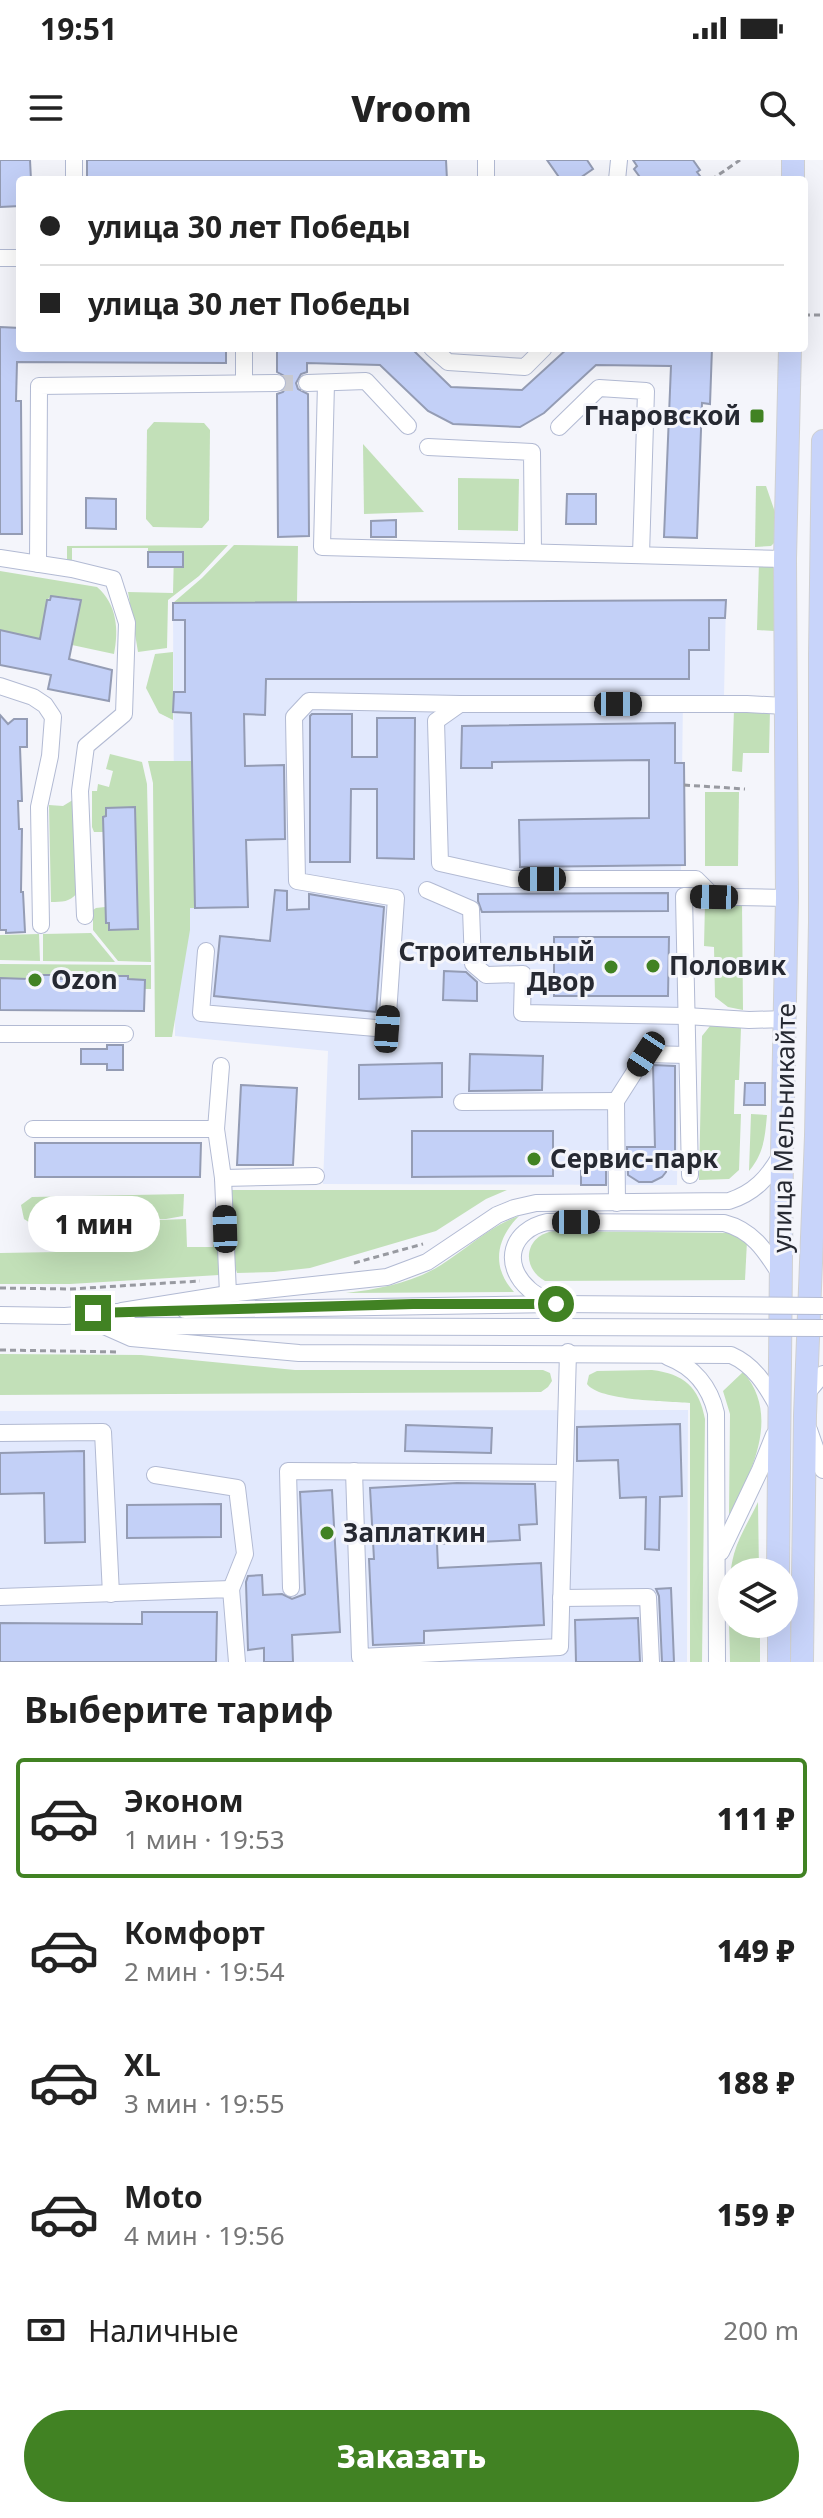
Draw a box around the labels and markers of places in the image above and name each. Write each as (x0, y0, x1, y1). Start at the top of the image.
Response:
place label: Гнаровской (584, 397, 741, 433)
marker: Гнаровской (748, 407, 766, 425)
place label: Строительный Двор (399, 933, 595, 999)
place label: Половик (669, 947, 786, 983)
marker: Половик (644, 957, 662, 975)
marker: Строительный Двор (602, 958, 620, 976)
place label: Ozon (51, 961, 118, 997)
marker: Ozon (26, 971, 44, 989)
place label: Сервис-парк (550, 1140, 718, 1176)
marker: Сервис-парк (525, 1150, 543, 1168)
place label: Заплаткин (343, 1514, 486, 1550)
marker: Заплаткин (318, 1524, 336, 1542)

